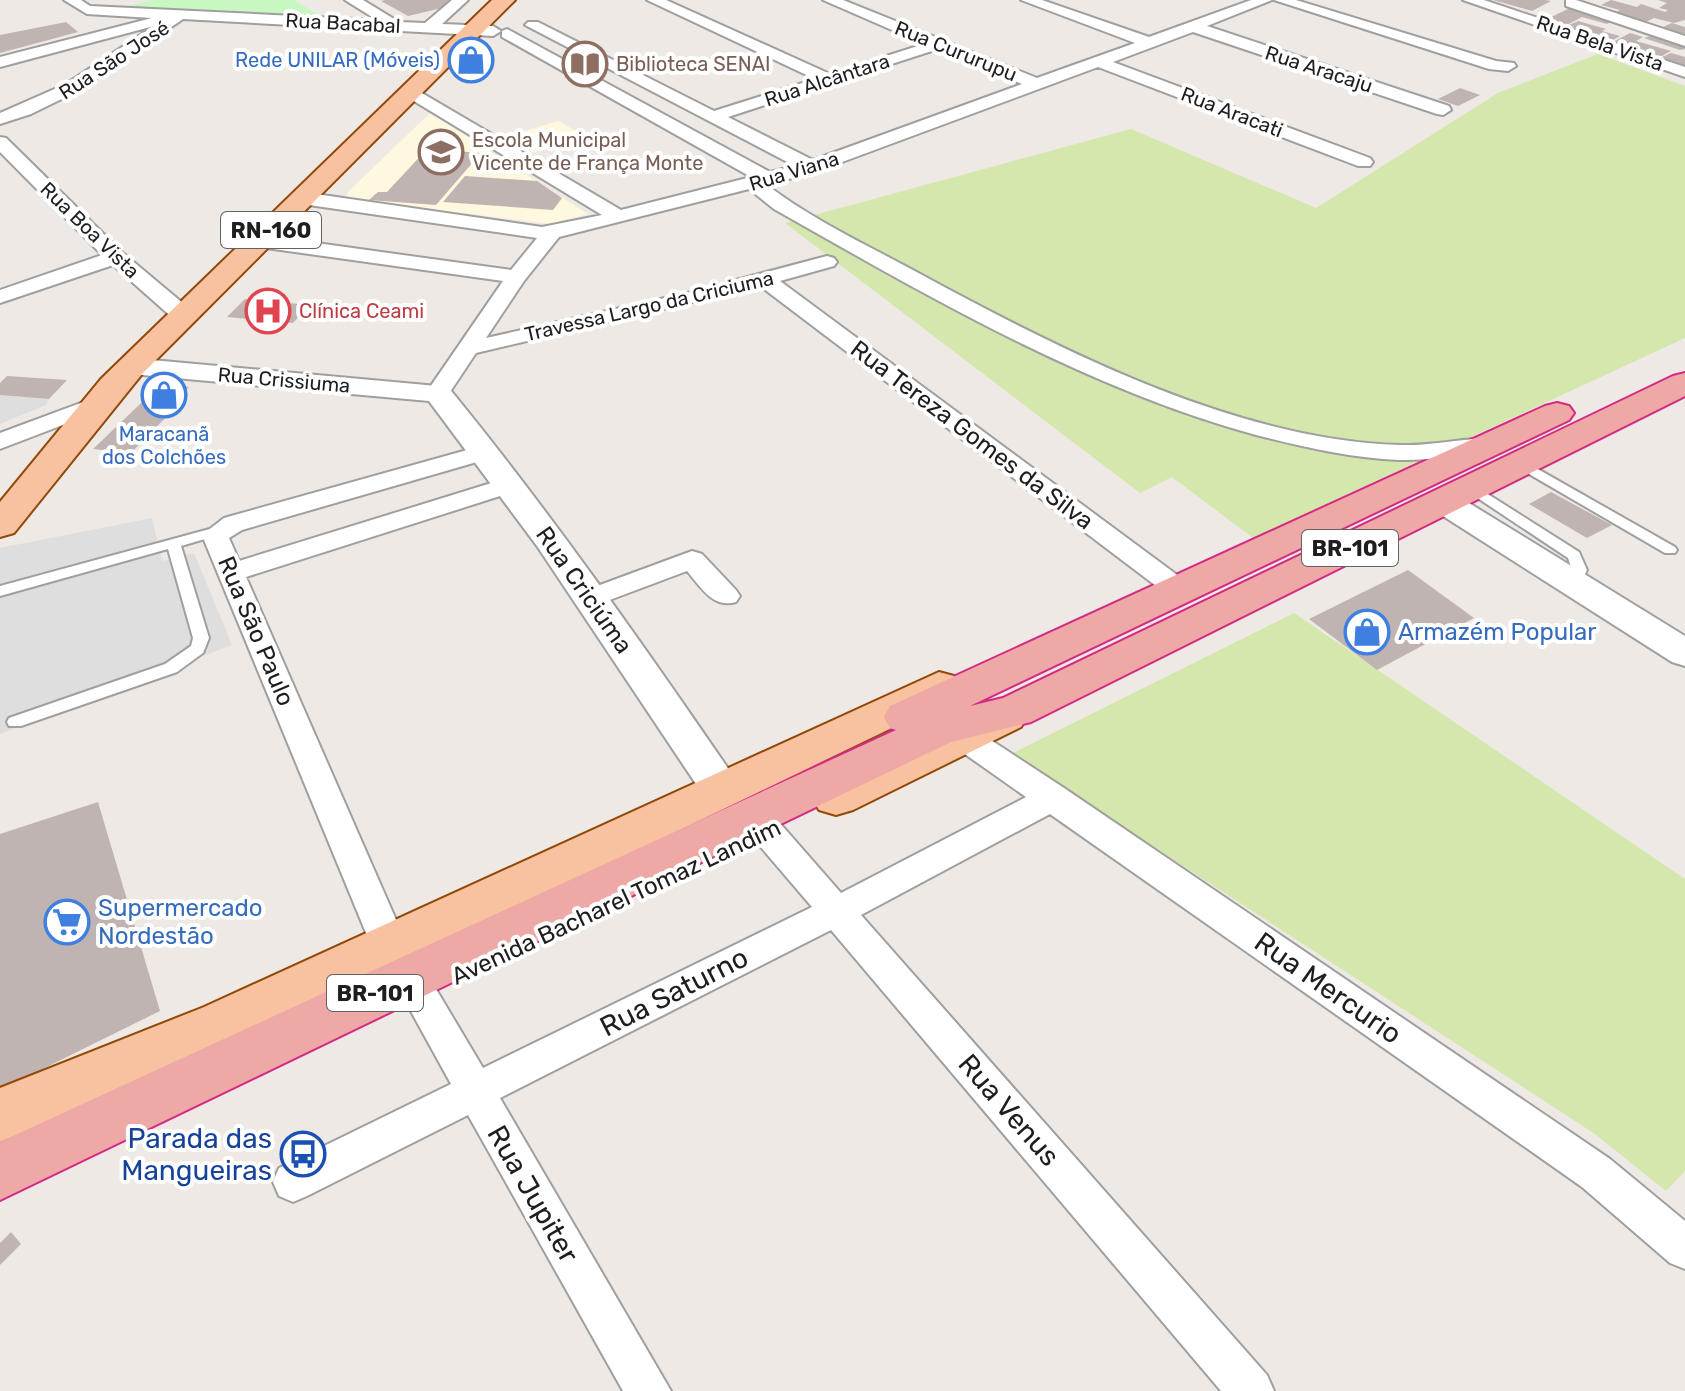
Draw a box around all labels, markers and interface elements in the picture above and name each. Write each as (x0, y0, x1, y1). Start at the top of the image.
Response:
street label: Rua Bacabal (285, 8, 401, 38)
street label: Rua Bela Vista (1533, 10, 1667, 76)
street label: Rua São José (54, 15, 174, 105)
street label: Rua Cururupu (891, 16, 1021, 86)
shop icon: Rede UNILAR (Móveis) (447, 36, 495, 84)
library icon: Biblioteca SENAI (561, 40, 609, 88)
street label: Rua Aracaju (1262, 40, 1376, 98)
place label: Rede UNILAR (Móveis) (235, 48, 440, 72)
street label: Rua Alcântara (761, 48, 893, 112)
place label: Biblioteca SENAI (616, 52, 771, 76)
street label: Rua Aracati (1178, 82, 1286, 142)
school or university icon: Escola Municipal Vicente de França Monte (417, 128, 465, 176)
place label: Escola Municipal Vicente de França Monte (472, 128, 703, 175)
street label: Rua Viana (746, 146, 842, 196)
street label: Rua Boa Vista (36, 177, 144, 283)
road number: RN-160 (221, 212, 321, 248)
street label: Travessa Largo da Criciuma (522, 266, 776, 346)
hospital icon: Clínica Ceami (244, 287, 292, 335)
place label: Clínica Ceami (299, 299, 424, 323)
street label: Rua Tereza Gomes da Silva (845, 335, 1099, 535)
street label: Rua Crissiuma (217, 362, 351, 398)
shop icon: Maracanã dos Colchões (140, 371, 188, 419)
place label: Maracanã dos Colchões (102, 422, 226, 469)
street label: Rua Criciúma (530, 521, 638, 659)
road number: BR-101 (1302, 530, 1398, 566)
street label: Rua São Paulo (212, 552, 300, 710)
shop icon: Armazém Popular (1343, 608, 1391, 656)
place label: Armazém Popular (1398, 618, 1596, 646)
street label: Avenida Bacharel Tomaz Landim (447, 813, 785, 991)
place label: Supermercado Nordestão (98, 894, 262, 950)
supermarket icon: Supermercado Nordestão (43, 898, 91, 946)
street label: Rua Mercurio (1248, 925, 1408, 1051)
street label: Rua Saturno (594, 941, 754, 1043)
road number: BR-101 (327, 975, 423, 1011)
street label: Rua Venus (951, 1047, 1067, 1173)
street label: Rua Jupiter (481, 1120, 586, 1269)
place label: Parada das Mangueiras (121, 1122, 272, 1187)
bus stop icon: Parada das Mangueiras (279, 1130, 327, 1178)

